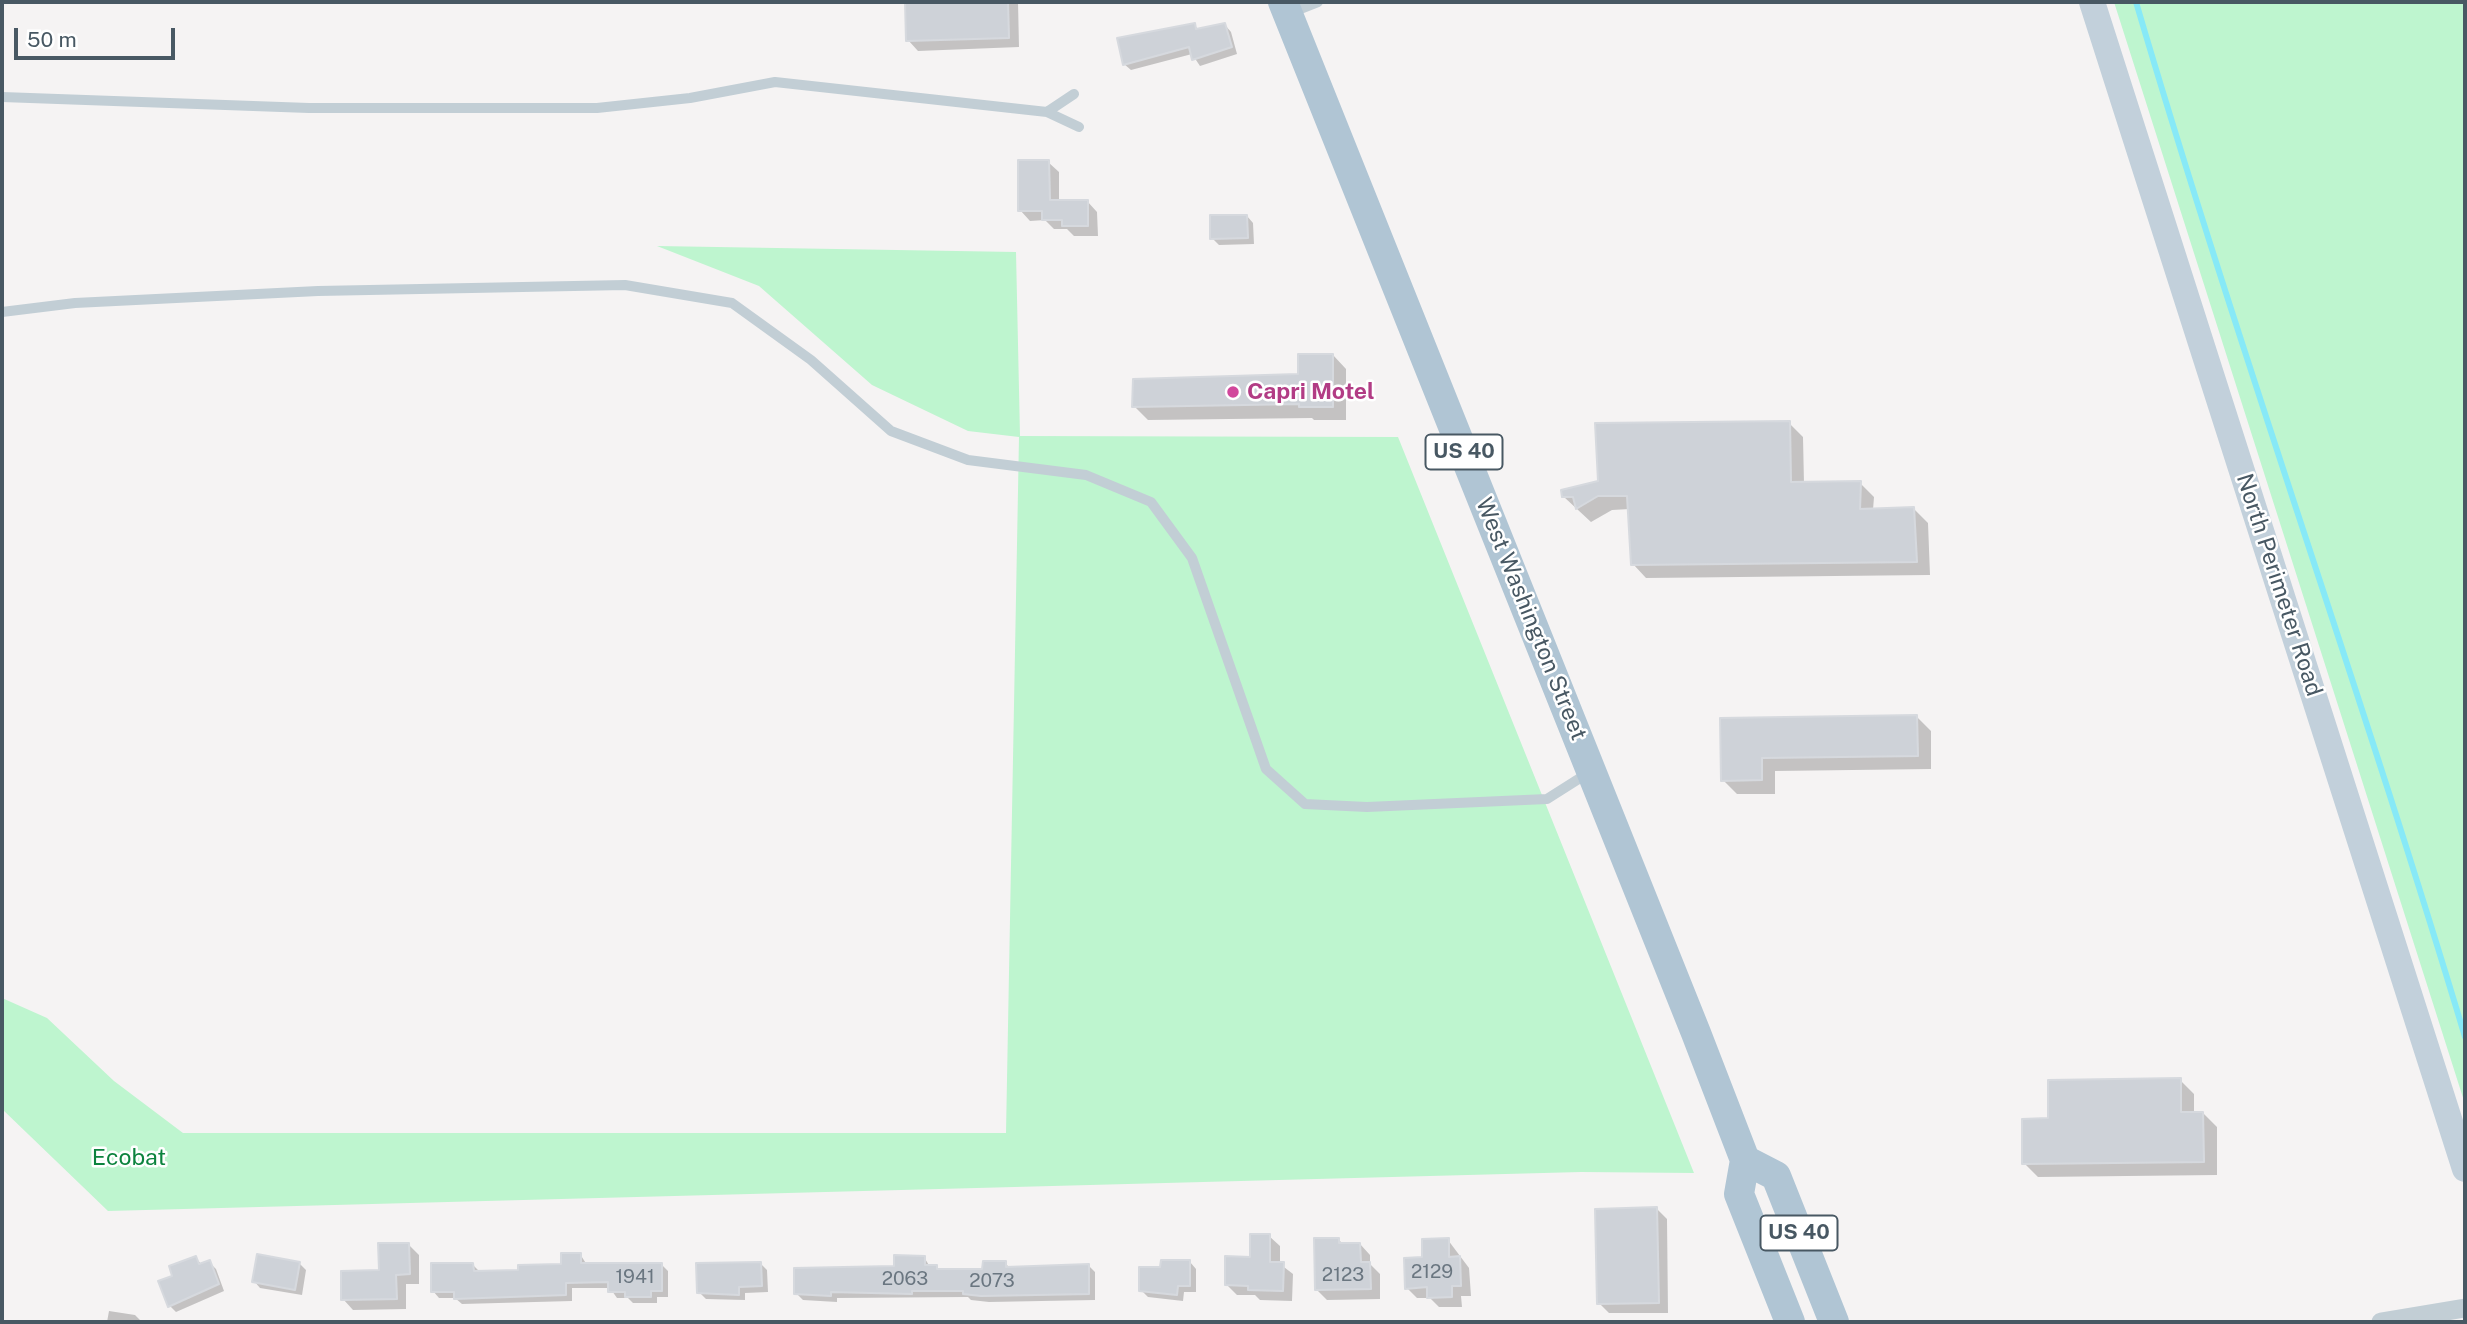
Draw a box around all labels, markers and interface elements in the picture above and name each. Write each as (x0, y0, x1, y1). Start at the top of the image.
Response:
scale bar (18, 14, 178, 58)
text: 50 m (27, 27, 77, 52)
place label: Capri Motel (1247, 378, 1375, 406)
marker: Capri Motel (1225, 384, 1241, 400)
road number: US 40 (1426, 434, 1502, 470)
street label: North Perimeter Road (2230, 470, 2328, 700)
street label: West Washington Street (1470, 494, 1592, 744)
park label: Ecobat (92, 1144, 166, 1172)
road number: US 40 (1760, 1216, 1838, 1250)
house number: 2129 (1411, 1261, 1453, 1283)
house number: 2123 (1322, 1264, 1364, 1286)
house number: 1941 (615, 1266, 655, 1288)
house number: 2063 (882, 1268, 928, 1290)
house number: 2073 (969, 1270, 1015, 1292)

